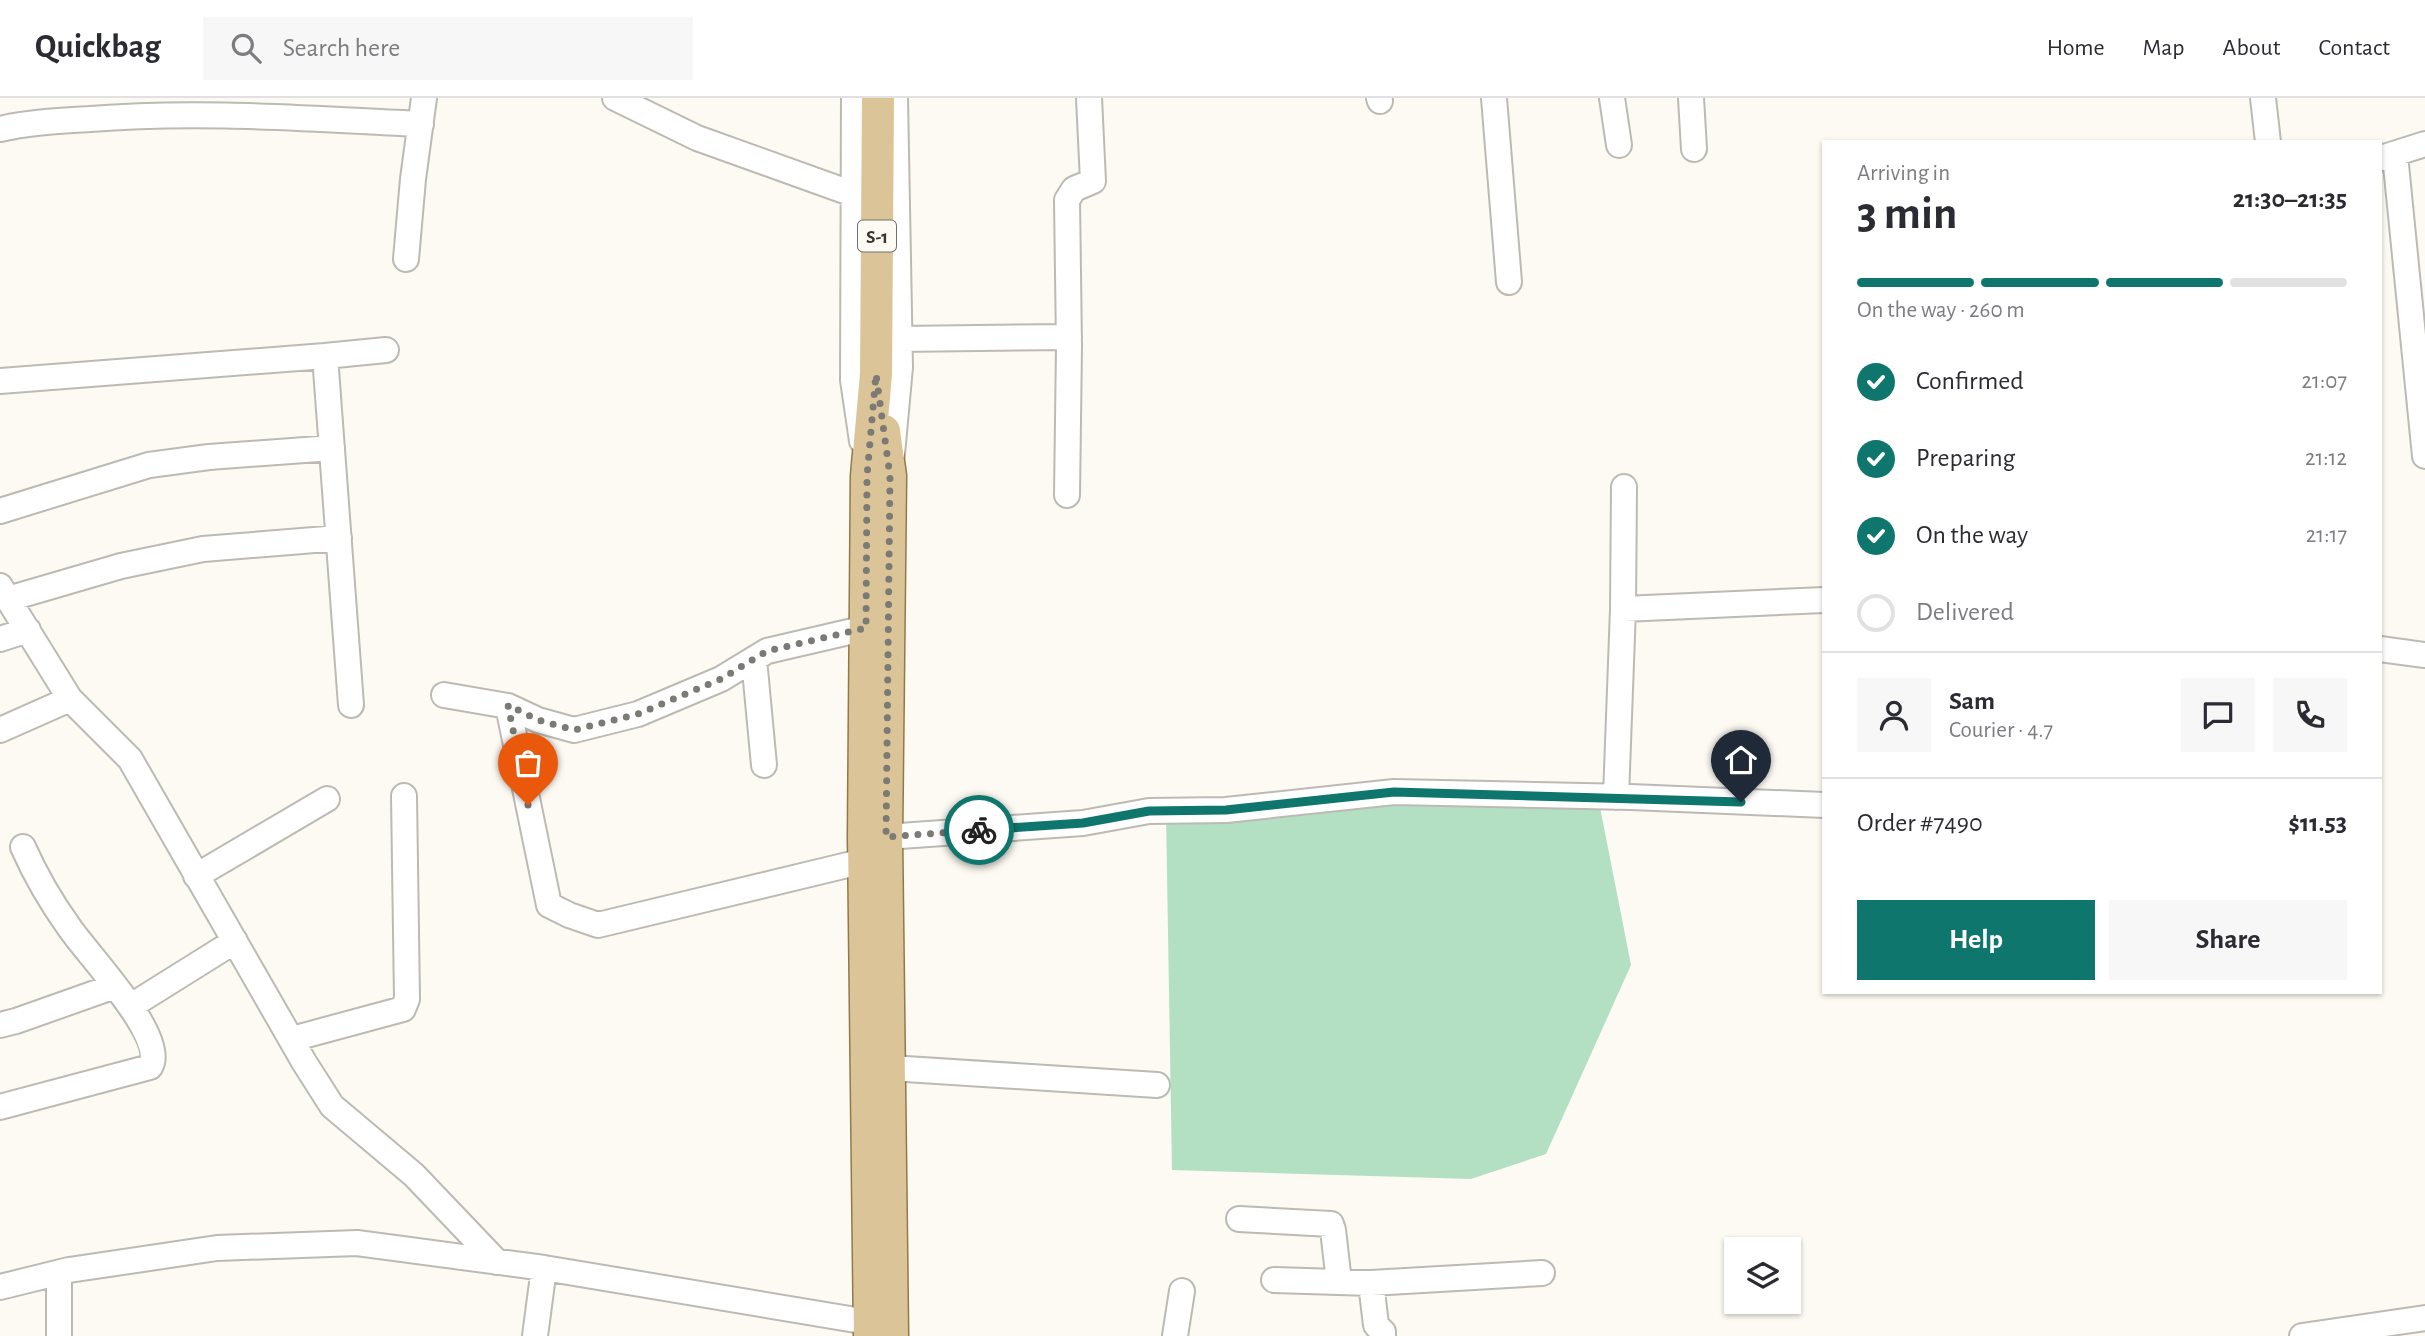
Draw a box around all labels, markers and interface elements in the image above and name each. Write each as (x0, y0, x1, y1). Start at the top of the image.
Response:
search box (203, 17, 693, 80)
icon: search (227, 29, 265, 67)
text: Quickbag (35, 31, 161, 64)
text: Search here (283, 35, 400, 61)
text: Home (2047, 36, 2105, 60)
text: Map (2143, 36, 2185, 60)
text: About (2223, 36, 2280, 60)
text: Contact (2318, 36, 2390, 60)
text: Arriving in (1857, 162, 1950, 185)
text: 21:30–21:35 (2233, 186, 2347, 212)
text: 3 min (1857, 191, 1957, 237)
road number: S-1 (858, 220, 896, 252)
text: On the way · 260 m (1857, 299, 2025, 322)
icon: check (1857, 363, 1895, 401)
text: Confirmed (1916, 368, 2024, 394)
text: 21:07 (2302, 370, 2347, 393)
icon: check (1857, 440, 1895, 478)
text: Preparing (1916, 445, 2015, 471)
text: 21:12 (2305, 447, 2347, 470)
icon: check (1857, 517, 1895, 555)
text: On the way (1916, 522, 2028, 548)
text: 21:17 (2306, 524, 2347, 547)
text: Delivered (1916, 599, 2014, 625)
button: person (1857, 678, 1931, 752)
button: chat (2181, 678, 2255, 752)
button: phone (2273, 678, 2347, 752)
text: Sam (1949, 688, 1995, 714)
text: Courier · 4.7 (1949, 719, 2053, 742)
pin (1711, 730, 1771, 802)
pin (498, 733, 558, 805)
icon: home (1722, 741, 1760, 779)
icon: bag (509, 744, 547, 782)
courier (944, 795, 1014, 865)
text: Order #7490 (1857, 810, 1983, 836)
text: $11.53 (2288, 810, 2347, 836)
icon: bike (960, 811, 998, 849)
button: Help (1857, 900, 2095, 980)
button: Share (2109, 900, 2347, 980)
map controls (1724, 1237, 1801, 1314)
button: layers (1724, 1237, 1801, 1314)

